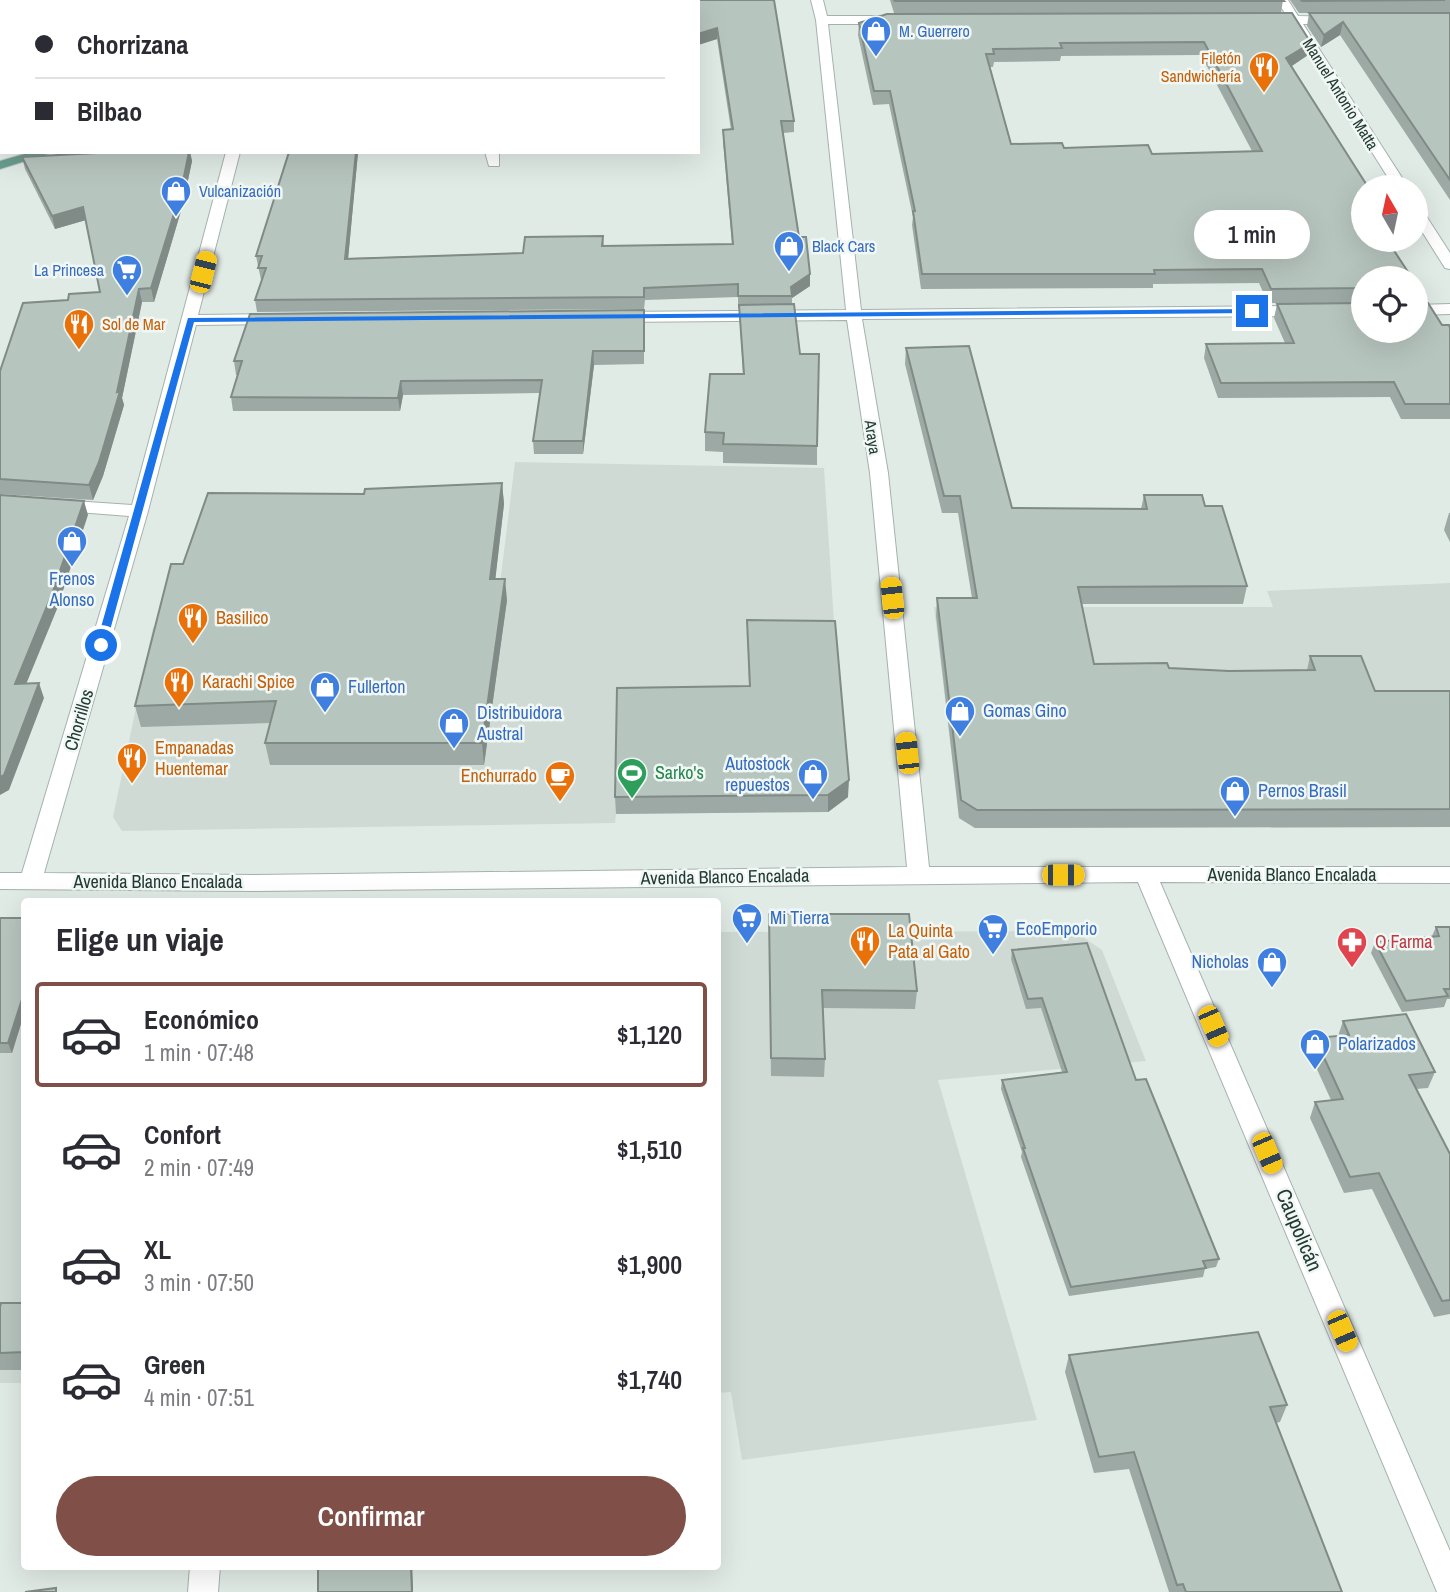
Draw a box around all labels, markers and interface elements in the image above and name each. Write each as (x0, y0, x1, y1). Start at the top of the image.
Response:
shop icon: M. Guerrero (859, 14, 893, 58)
place label: M. Guerrero (899, 20, 970, 42)
text: Chorrizana (77, 27, 188, 62)
street label: Manuel Antonio Matta (1298, 34, 1385, 155)
place label: Filetón Sandwichería (1161, 47, 1242, 87)
restaurant icon: Filetón Sandwichería (1247, 50, 1281, 94)
text: Bilbao (77, 94, 142, 129)
shop icon: Vulcanización (159, 174, 193, 218)
north arrow (1351, 175, 1428, 252)
map controls (1351, 175, 1428, 343)
place label: Vulcanización (199, 180, 281, 202)
callout: 1 min (1194, 210, 1310, 258)
text: 1 min (1228, 219, 1276, 250)
shop icon: Black Cars (772, 229, 806, 273)
place label: Black Cars (812, 235, 875, 257)
car (188, 249, 219, 295)
supermarket icon: La Princesa (110, 253, 144, 297)
place label: La Princesa (34, 259, 105, 281)
button: locate (1351, 266, 1428, 343)
route end (1236, 295, 1268, 327)
restaurant icon: Sol de Mar (62, 307, 96, 351)
place label: Sol de Mar (102, 313, 166, 335)
street label: Araya (859, 417, 887, 456)
shop icon: Frenos Alonso (55, 524, 89, 568)
place label: Frenos Alonso (48, 566, 95, 612)
car (880, 576, 905, 620)
restaurant icon: Basilico (176, 601, 210, 645)
place label: Basilico (216, 605, 269, 630)
route start (85, 629, 117, 661)
restaurant icon: Karachi Spice (162, 665, 196, 709)
place label: Karachi Spice (202, 669, 295, 694)
shop icon: Fullerton (308, 670, 342, 714)
place label: Fullerton (348, 674, 405, 699)
street label: Chorrillos (58, 686, 99, 754)
shop icon: Gomas Gino (943, 694, 977, 738)
place label: Gomas Gino (983, 698, 1067, 723)
place label: Distribuidora Austral (476, 700, 562, 746)
shop icon: Distribuidora Austral (437, 706, 471, 750)
car (895, 731, 920, 775)
place label: Empanadas Huentemar (155, 735, 234, 781)
restaurant icon: Empanadas Huentemar (115, 741, 149, 785)
place label: Autostock repuestos (724, 751, 791, 797)
sports icon: Sarko's (615, 756, 649, 800)
shop icon: Autostock repuestos (796, 757, 830, 801)
cafe icon: Enchurrado (543, 759, 577, 803)
place label: Sarko's (655, 760, 704, 785)
place label: Enchurrado (461, 763, 537, 788)
shop icon: Pernos Brasil (1218, 774, 1252, 818)
place label: Pernos Brasil (1258, 778, 1347, 803)
street label: Avenida Blanco Encalada (1207, 862, 1376, 887)
street label: Avenida Blanco Encalada (639, 863, 810, 890)
car (1043, 865, 1085, 886)
street label: Avenida Blanco Encalada (73, 869, 242, 894)
supermarket icon: Mi Tierra (730, 901, 764, 945)
place label: Mi Tierra (770, 905, 829, 930)
supermarket icon: EcoEmporio (976, 912, 1010, 956)
place label: EcoEmporio (1016, 916, 1097, 941)
text: Elige un viaje (56, 918, 224, 961)
place label: La Quinta Pata al Gato (888, 918, 970, 964)
restaurant icon: La Quinta Pata al Gato (848, 924, 882, 968)
pharmacy icon: Q Farma (1335, 925, 1369, 969)
place label: Q Farma (1375, 929, 1433, 954)
shop icon: Nicholas (1255, 945, 1289, 989)
place label: Nicholas (1192, 949, 1249, 974)
text: Económico (144, 1002, 259, 1037)
icon: car (60, 1003, 123, 1066)
car (1196, 1003, 1231, 1049)
text: $1,120 (617, 1017, 682, 1052)
shop icon: Polarizados (1298, 1027, 1332, 1071)
place label: Polarizados (1338, 1031, 1416, 1056)
text: 1 min · 07:48 (144, 1037, 254, 1068)
text: Confort (144, 1117, 221, 1152)
icon: car (60, 1118, 123, 1181)
car (1250, 1130, 1285, 1176)
text: $1,510 (617, 1132, 682, 1167)
text: 2 min · 07:49 (144, 1152, 254, 1183)
street label: Caupolicán (1269, 1184, 1330, 1276)
text: XL (144, 1232, 171, 1267)
icon: car (60, 1233, 123, 1296)
text: $1,900 (617, 1247, 682, 1282)
text: 3 min · 07:50 (144, 1267, 254, 1298)
car (1325, 1308, 1360, 1354)
text: Green (144, 1347, 206, 1382)
icon: car (60, 1348, 123, 1411)
text: $1,740 (617, 1362, 682, 1397)
text: 4 min · 07:51 (144, 1382, 254, 1413)
button: Confirmar (56, 1476, 686, 1556)

